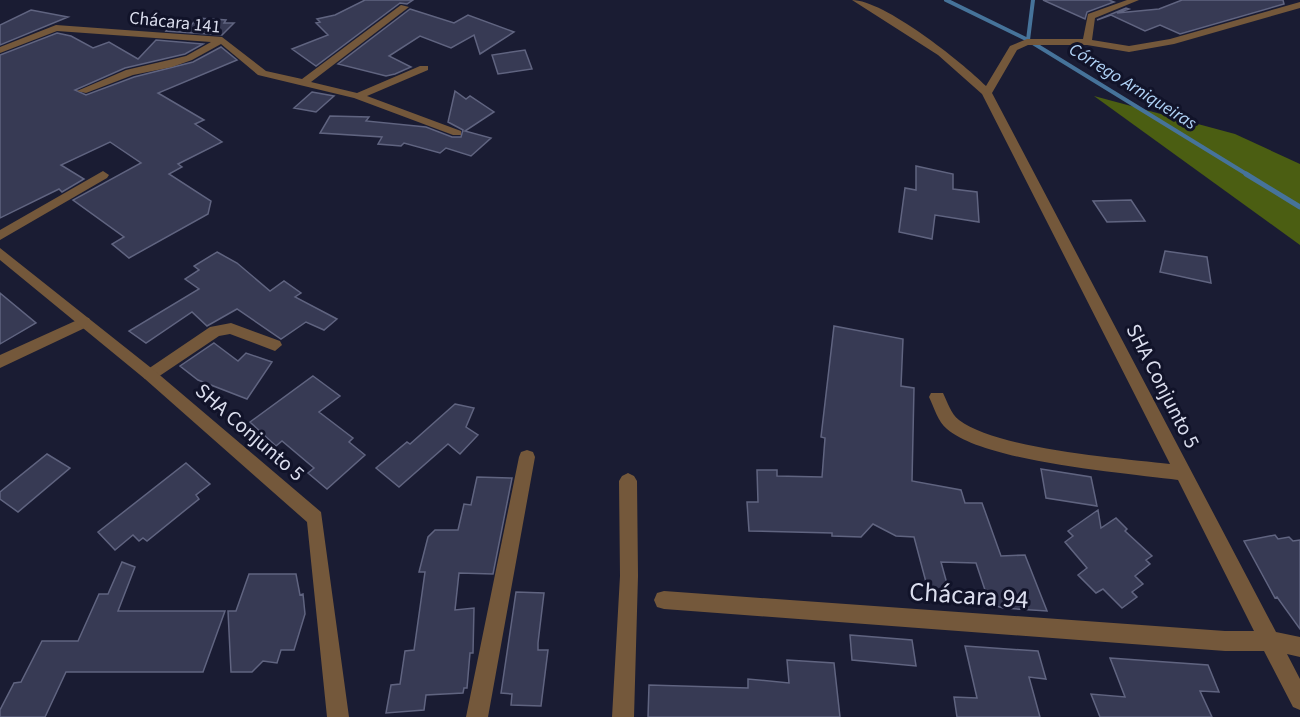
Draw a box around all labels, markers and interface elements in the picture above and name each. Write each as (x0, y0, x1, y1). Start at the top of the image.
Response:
street label: Chácara 141 (128, 5, 222, 40)
water label: Córrego Arniqueiras (1064, 37, 1201, 136)
street label: SHA Conjunto 5 (1119, 318, 1207, 454)
street label: SHA Conjunto 5 (189, 376, 311, 488)
street label: Chácara 94 (908, 573, 1030, 618)

